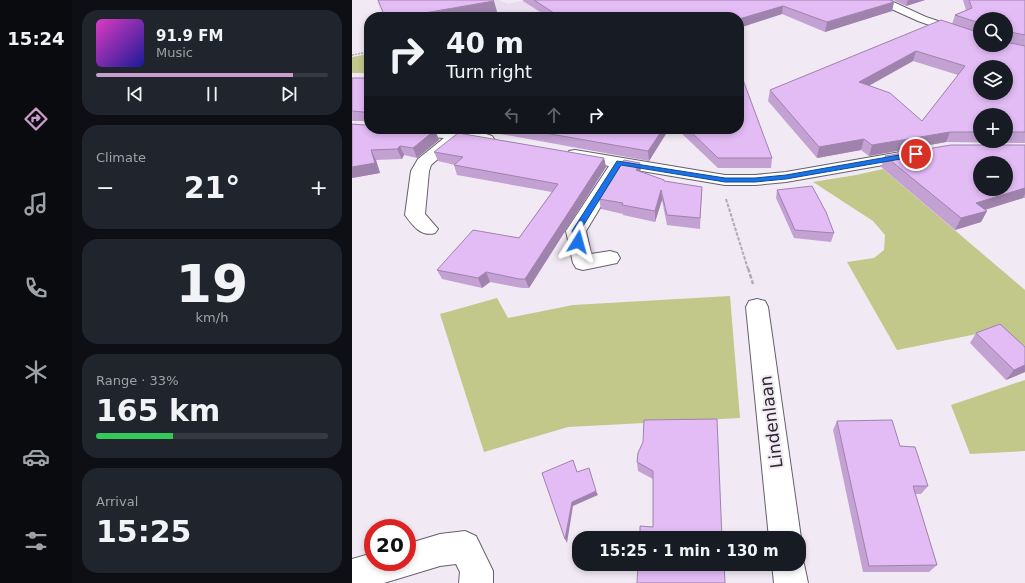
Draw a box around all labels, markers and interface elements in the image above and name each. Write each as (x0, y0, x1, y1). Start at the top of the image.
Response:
map controls (973, 12, 1013, 196)
button: search (973, 12, 1013, 52)
text: 91.9 FM (156, 27, 223, 45)
text: 40 m (446, 27, 524, 60)
text: 15:24 (7, 28, 65, 49)
icon: right (380, 28, 432, 80)
text: Music (156, 45, 193, 60)
button: layers (973, 60, 1013, 100)
text: Turn right (446, 61, 532, 82)
icon: previous (124, 83, 146, 105)
icon: pause (201, 83, 223, 105)
icon: next (278, 83, 300, 105)
icon: left (501, 104, 523, 126)
icon: ahead (543, 104, 565, 126)
icon: right (585, 104, 607, 126)
icon: directions (22, 105, 50, 133)
button: + (973, 108, 1013, 148)
pin (899, 137, 933, 171)
icon: arrive (905, 143, 927, 165)
text: Climate (96, 150, 146, 165)
button: − (973, 156, 1013, 196)
text: 21° (184, 170, 240, 205)
text: − (96, 175, 114, 200)
text: + (310, 175, 328, 200)
icon: music (22, 190, 50, 218)
position arrow (557, 221, 599, 263)
text: 19 (176, 254, 248, 314)
icon: phone (22, 274, 50, 302)
text: km/h (196, 310, 228, 325)
icon: climate (22, 358, 50, 386)
text: Range · 33% (96, 373, 179, 388)
street label: Lindenlaan (755, 374, 787, 470)
text: 165 km (96, 393, 220, 428)
icon: car (22, 443, 50, 471)
text: Arrival (96, 494, 138, 509)
text: 15:25 (96, 514, 192, 549)
speed limit sign: 20 (364, 519, 416, 571)
icon: filters (22, 527, 50, 555)
text: 15:25 · 1 min · 130 m (599, 542, 779, 560)

